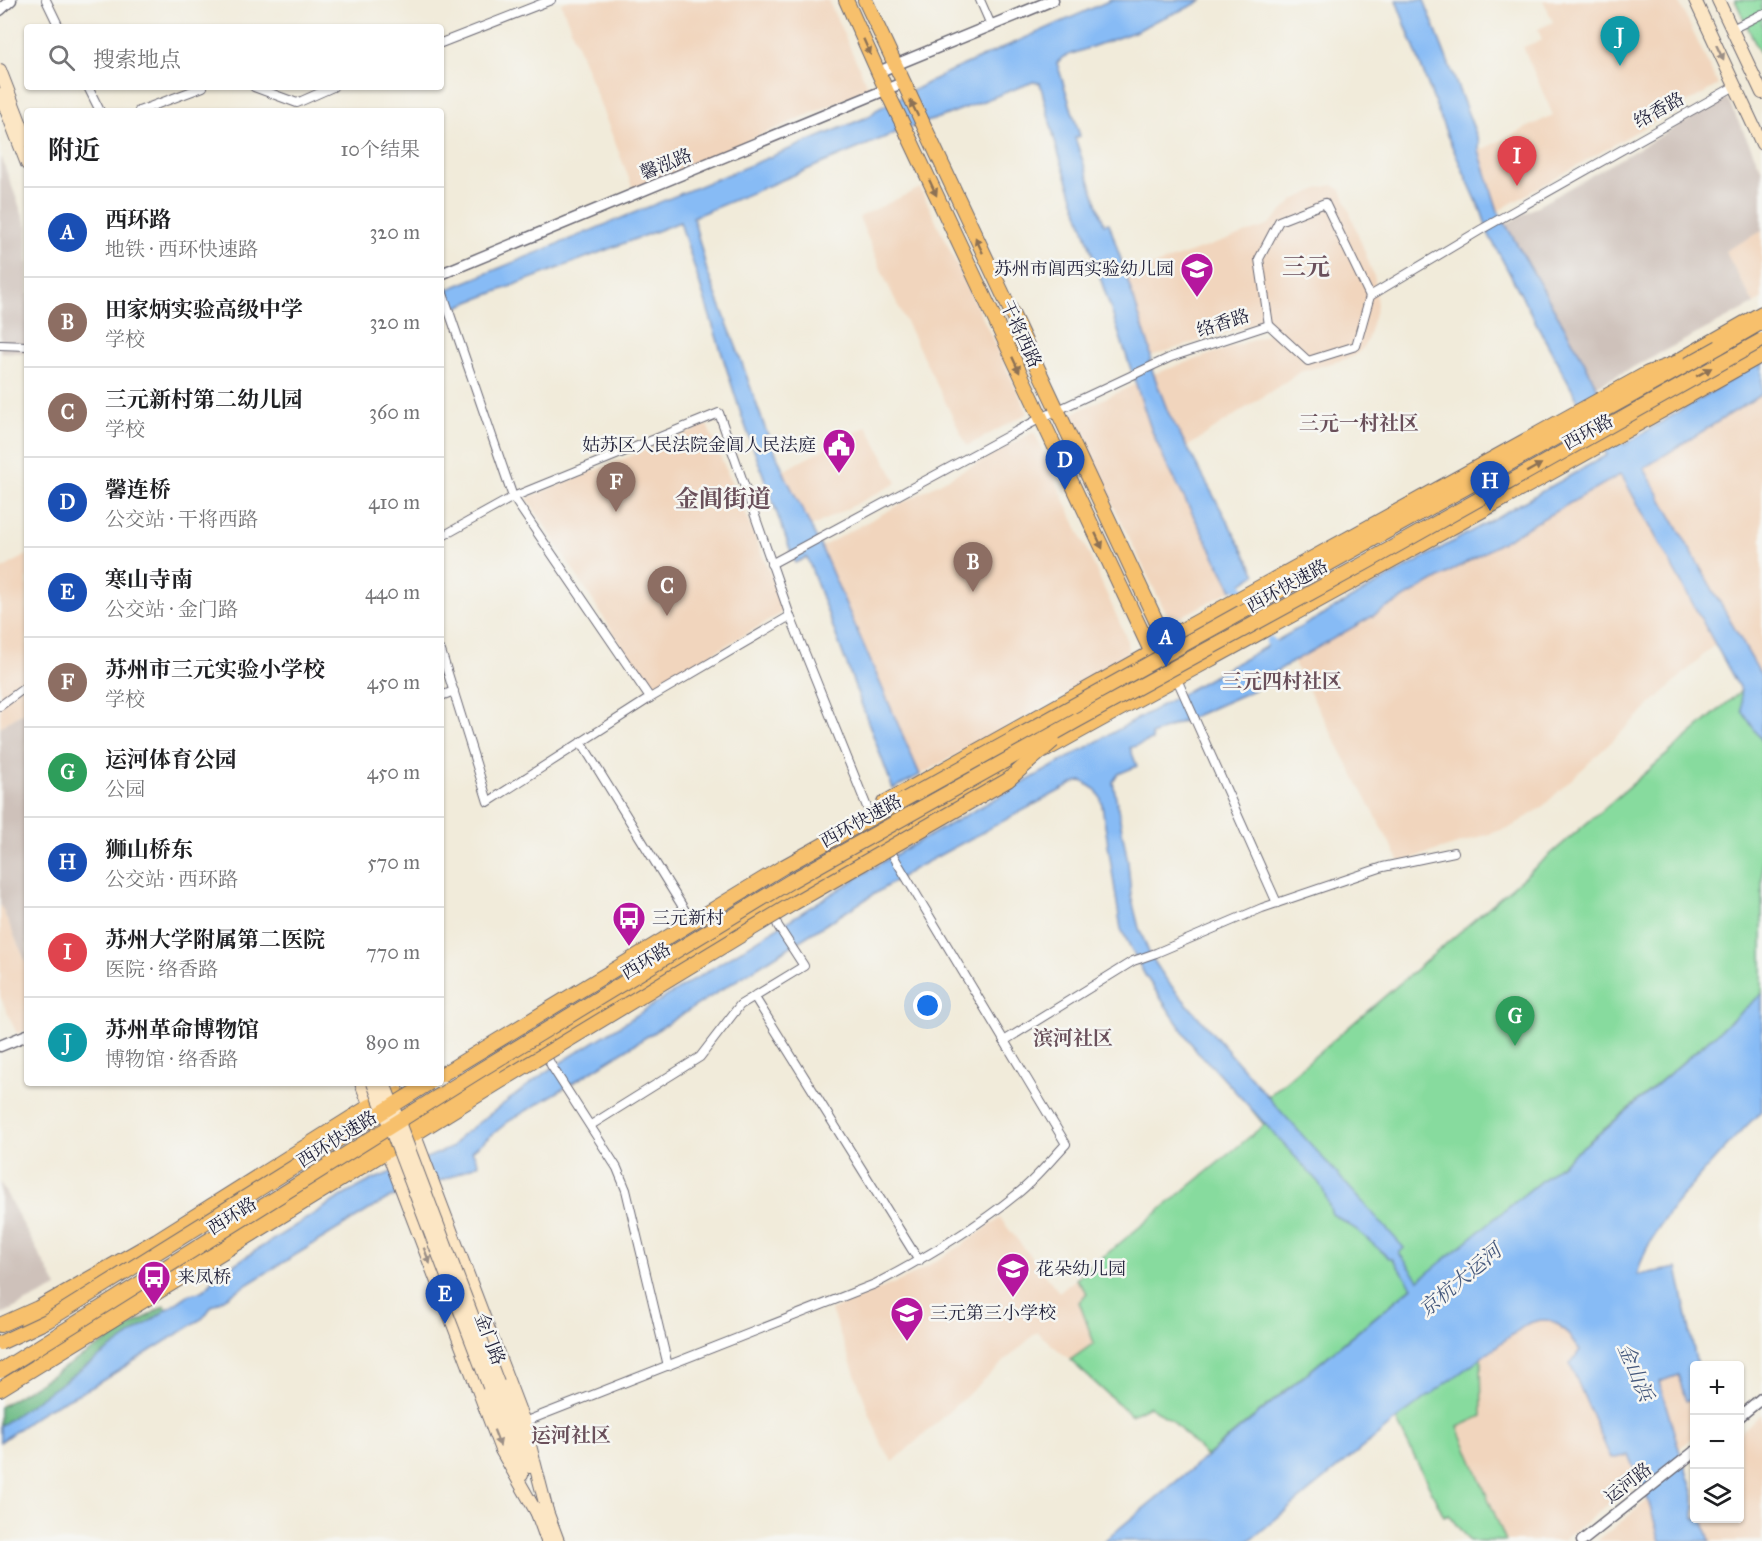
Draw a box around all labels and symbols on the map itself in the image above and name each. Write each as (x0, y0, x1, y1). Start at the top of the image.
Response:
pin: J (1600, 16, 1640, 66)
one-way arrow (862, 38, 872, 56)
one-way arrow (1715, 44, 1725, 62)
street label: 络香路 (1630, 87, 1688, 133)
one-way arrow (910, 99, 919, 116)
pin: I (1498, 136, 1537, 186)
street label: 馨泓路 (637, 144, 695, 184)
one-way arrow (928, 180, 937, 197)
one-way arrow (974, 235, 984, 253)
school or university icon: 苏州市阊西实验幼儿园 (1179, 251, 1215, 298)
district label: 三元 (1282, 252, 1330, 282)
place label: 苏州市阊西实验幼儿园 (994, 258, 1174, 280)
street label: 干将西路 (996, 297, 1046, 371)
street label: 络香路 (1194, 304, 1252, 342)
one-way arrow (1011, 356, 1020, 373)
one-way arrow (1696, 367, 1713, 377)
street label: 西环路 (1559, 409, 1617, 455)
district label: 三元一村社区 (1299, 411, 1419, 435)
public building icon: 姑苏区人民法院金阊人民法庭 (821, 427, 857, 474)
place label: 姑苏区人民法院金阊人民法庭 (582, 434, 816, 456)
pin: D (1046, 440, 1084, 490)
pin: F (596, 462, 636, 512)
pin: H (1470, 462, 1510, 511)
one-way arrow (1526, 463, 1543, 473)
district label: 金阊街道 (675, 484, 771, 514)
one-way arrow (1094, 533, 1103, 550)
pin: B (954, 542, 992, 592)
street label: 西环快速路 (1242, 555, 1332, 617)
pin: C (648, 566, 686, 616)
pin: A (1146, 618, 1186, 667)
district label: 三元四村社区 (1222, 669, 1342, 693)
street label: 西环快速路 (816, 790, 906, 852)
bus stop icon: 三元新村 (611, 900, 647, 947)
place label: 三元新村 (652, 907, 724, 929)
street label: 西环路 (617, 938, 675, 984)
your location (913, 991, 942, 1020)
pin: G (1496, 996, 1534, 1046)
district label: 滨河社区 (1033, 1026, 1113, 1050)
street label: 西环快速路 (293, 1106, 381, 1172)
street label: 西环路 (203, 1192, 261, 1240)
water label: 京杭大运河 (1414, 1237, 1508, 1321)
one-way arrow (423, 1247, 433, 1265)
school or university icon: 花朵幼儿园 (995, 1251, 1031, 1298)
place label: 花朵幼儿园 (1036, 1258, 1126, 1280)
bus stop icon: 来凤桥 (136, 1259, 172, 1306)
place label: 来凤桥 (177, 1266, 231, 1288)
pin: E (426, 1274, 464, 1324)
school or university icon: 三元第三小学校 (889, 1295, 925, 1342)
place label: 三元第三小学校 (930, 1302, 1056, 1324)
street label: 金门路 (470, 1310, 510, 1368)
water label: 金山浜 (1613, 1340, 1660, 1406)
district label: 运河社区 (531, 1423, 611, 1447)
one-way arrow (492, 1430, 502, 1448)
street label: 运河路 (1600, 1458, 1656, 1508)

